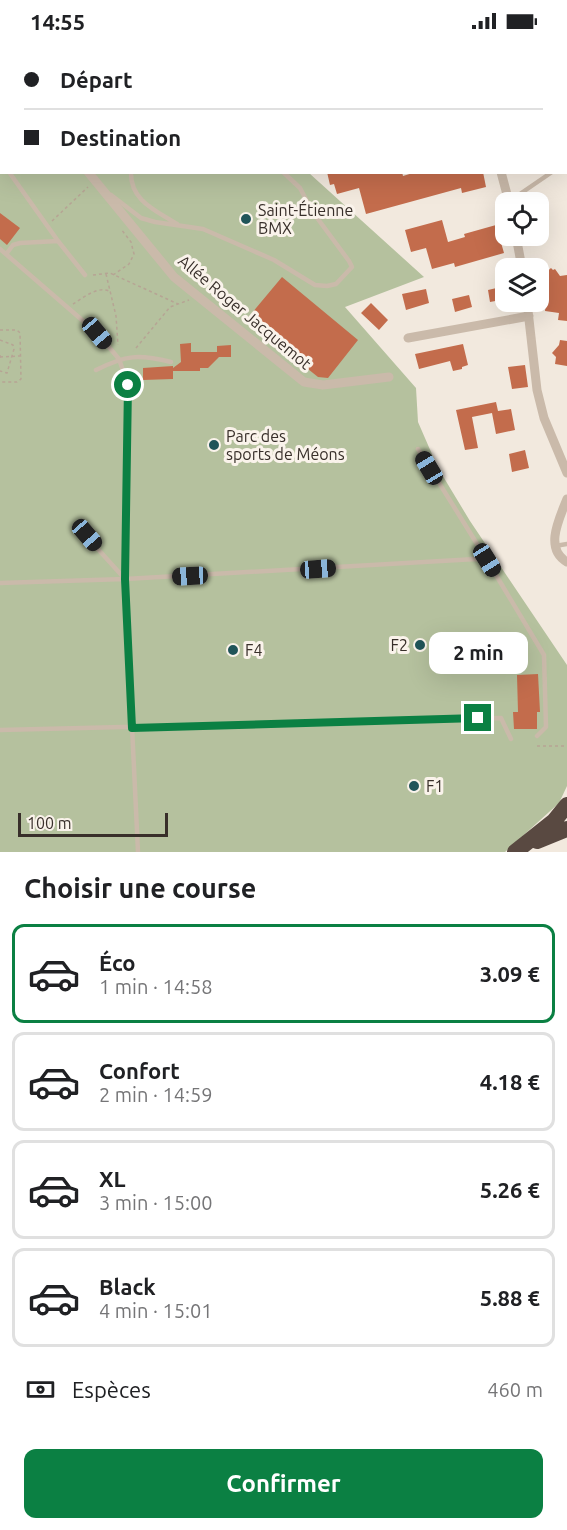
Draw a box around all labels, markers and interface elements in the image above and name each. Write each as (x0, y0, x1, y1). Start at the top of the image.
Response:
text: 14:55 (30, 9, 85, 34)
text: Départ (60, 67, 132, 92)
text: Destination (60, 125, 181, 150)
map controls (495, 192, 549, 312)
button: locate (495, 192, 549, 246)
place label: Saint-Étienne BMX (258, 199, 353, 237)
marker: Saint-Étienne BMX (239, 212, 253, 226)
street label: Allée Roger Jacquemot (175, 251, 315, 373)
button: layers (495, 258, 549, 312)
car (79, 313, 115, 353)
route start (114, 371, 141, 398)
place label: Parc des sports de Méons (226, 427, 345, 463)
marker: Parc des sports de Méons (207, 438, 221, 452)
car (412, 448, 446, 488)
car (68, 516, 106, 554)
car (470, 540, 504, 580)
car (299, 559, 337, 579)
car (172, 566, 208, 586)
callout: 2 min (428, 631, 528, 673)
place label: F2 (391, 636, 408, 654)
marker: F2 (413, 638, 427, 652)
place label: F4 (245, 641, 262, 659)
text: 2 min (453, 641, 504, 664)
marker: F4 (226, 643, 240, 657)
route end (464, 704, 491, 731)
place label: F1 (426, 777, 443, 795)
marker: F1 (407, 779, 421, 793)
scale bar (18, 810, 168, 838)
text: 100 m (27, 814, 72, 832)
text: Choisir une course (24, 873, 256, 903)
icon: car (27, 947, 81, 1001)
text: Éco (99, 950, 136, 975)
text: 3.09 € (480, 961, 540, 986)
text: 1 min · 14:58 (99, 975, 213, 998)
icon: car (27, 1055, 81, 1109)
text: Confort (99, 1058, 180, 1083)
text: 4.18 € (480, 1069, 540, 1094)
text: 2 min · 14:59 (99, 1083, 213, 1106)
icon: car (27, 1163, 81, 1217)
text: XL (99, 1166, 126, 1191)
text: 5.26 € (480, 1177, 540, 1202)
text: 3 min · 15:00 (99, 1191, 213, 1214)
icon: car (27, 1271, 81, 1325)
text: Black (99, 1274, 156, 1299)
text: 5.88 € (480, 1285, 540, 1310)
text: 4 min · 15:01 (99, 1299, 213, 1322)
icon: cash (24, 1373, 57, 1406)
text: Espèces (72, 1377, 151, 1402)
text: 460 m (487, 1378, 543, 1401)
button: Confirmer (24, 1449, 543, 1518)

